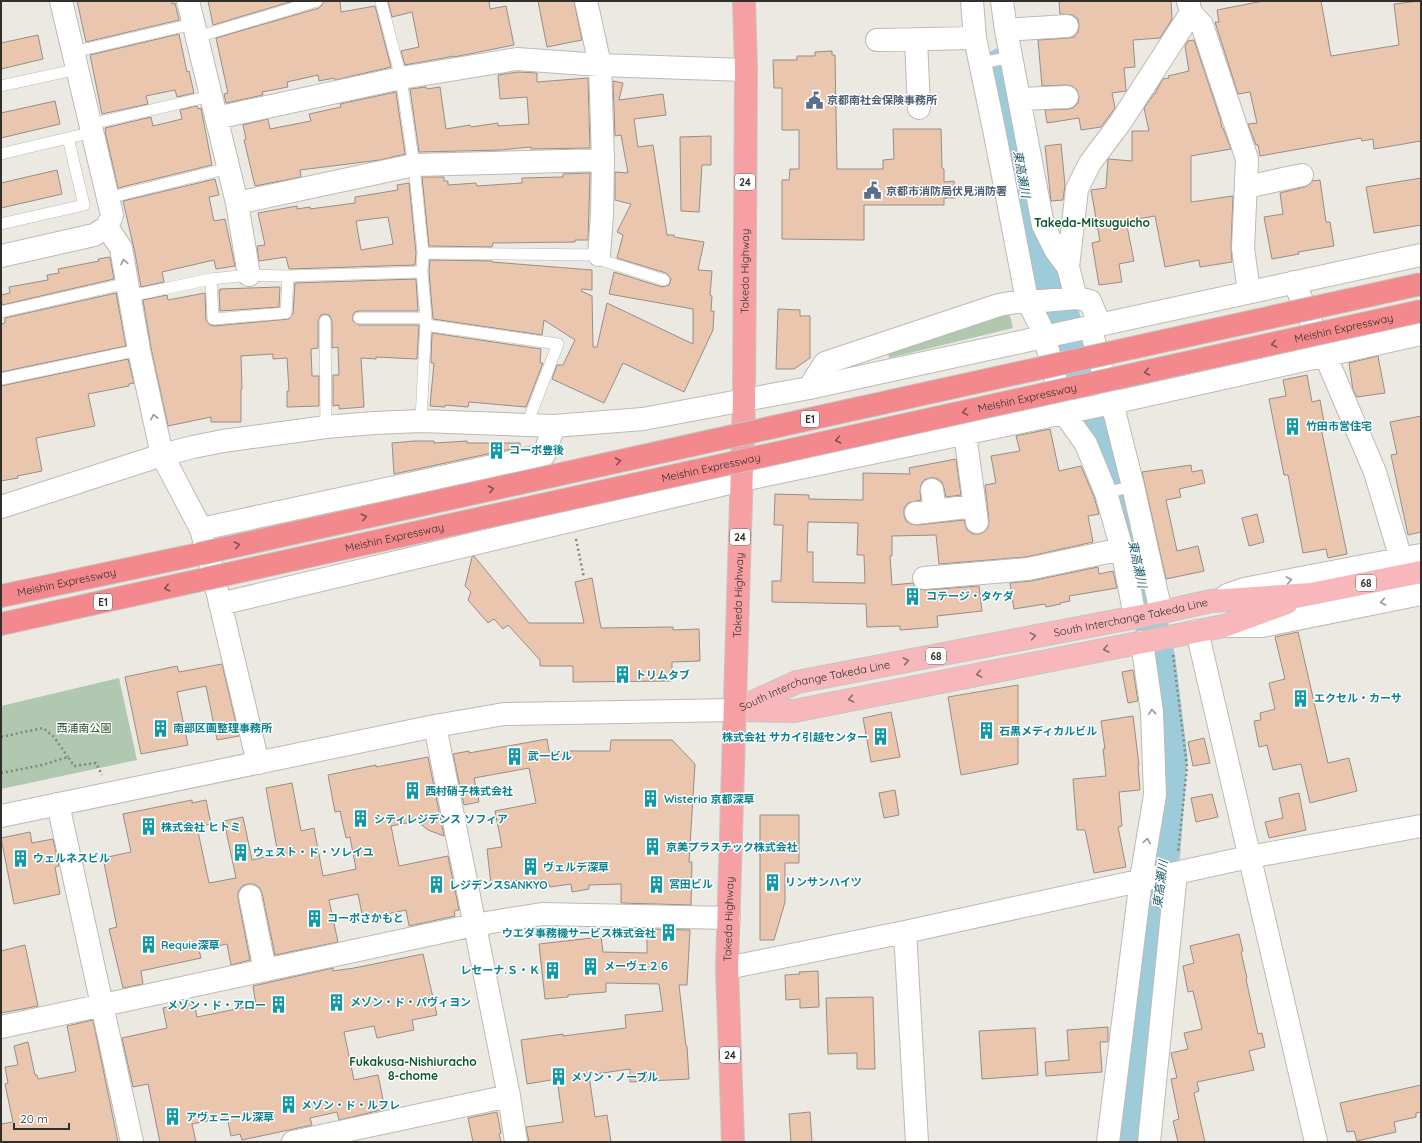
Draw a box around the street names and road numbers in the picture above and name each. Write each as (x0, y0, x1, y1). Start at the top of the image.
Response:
road number: 24 (735, 174, 755, 190)
street label: Takeda Highway (738, 229, 752, 314)
street label: Meishin Expressway (1293, 310, 1394, 346)
street label: Meishin Expressway (976, 380, 1078, 415)
road number: E1 (801, 411, 819, 427)
street label: Meishin Expressway (660, 450, 762, 485)
street label: Meishin Expressway (344, 520, 445, 555)
road number: 24 (730, 529, 750, 545)
street label: Takeda Highway (730, 553, 746, 638)
street label: Meishin Expressway (16, 565, 117, 599)
road number: 68 (1356, 575, 1376, 591)
road number: E1 (94, 594, 112, 610)
street label: South Interchange Takeda Line (1052, 595, 1209, 640)
road number: 68 (926, 648, 946, 664)
street label: South Interchange Takeda Line (737, 657, 891, 714)
street label: Takeda Highway (720, 876, 737, 962)
road number: 24 (720, 1047, 740, 1063)

